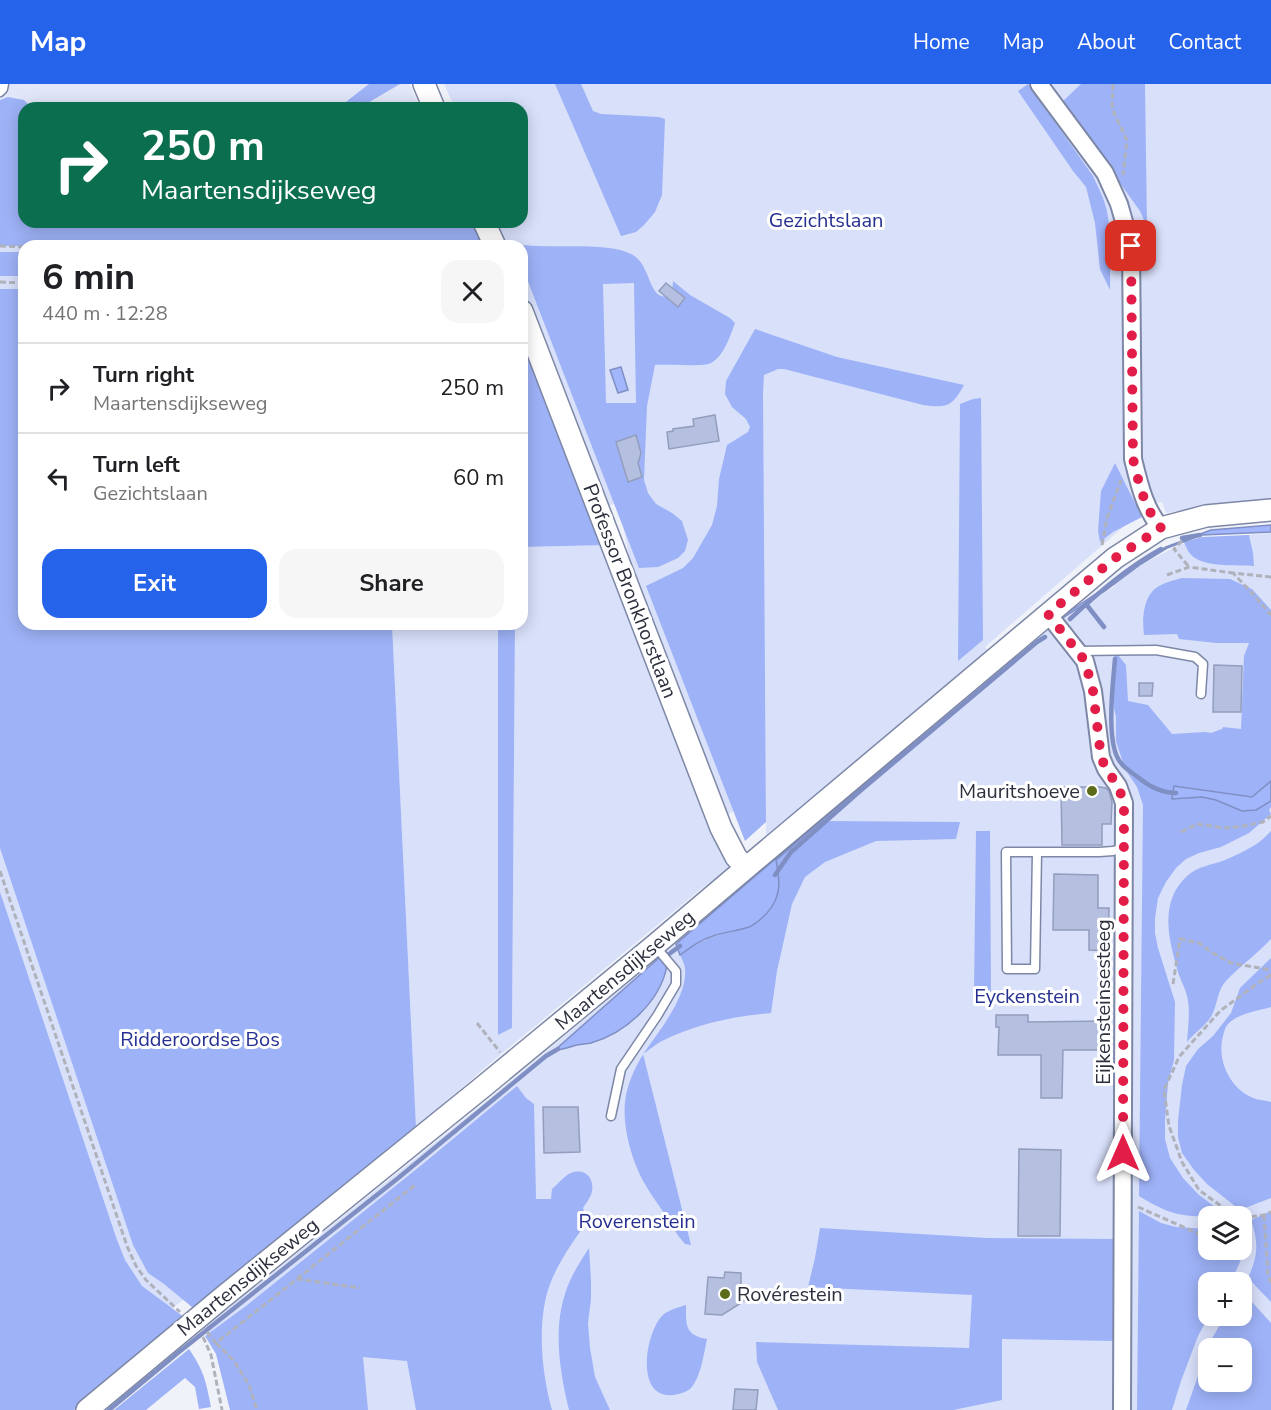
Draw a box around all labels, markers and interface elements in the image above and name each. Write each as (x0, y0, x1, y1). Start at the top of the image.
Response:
text: Map (30, 23, 86, 61)
text: Home (913, 28, 970, 56)
text: Map (1003, 28, 1044, 56)
text: About (1077, 28, 1135, 56)
text: Contact (1168, 28, 1241, 56)
text: 250 m (141, 118, 265, 175)
icon: right (42, 126, 120, 204)
text: Maartensdijkseweg (141, 172, 377, 209)
park label: Gezichtslaan (769, 207, 883, 234)
pin (1105, 220, 1156, 271)
icon: arrive (1114, 229, 1147, 262)
text: 6 min (42, 253, 135, 302)
button: close (441, 260, 504, 323)
text: 440 m · 12:28 (42, 300, 168, 327)
text: Turn right (93, 360, 194, 390)
icon: right (42, 372, 75, 405)
text: 250 m (440, 373, 504, 403)
text: Maartensdijkseweg (93, 390, 268, 417)
text: Turn left (93, 450, 180, 480)
icon: left (42, 462, 75, 495)
text: 60 m (453, 463, 504, 493)
text: Gezichtslaan (93, 480, 208, 507)
street label: Professor Bronkhorstlaan (577, 480, 683, 702)
button: Exit (42, 549, 267, 618)
button: Share (279, 549, 504, 618)
place label: Mauritshoeve (959, 778, 1080, 805)
marker: Mauritshoeve (1085, 784, 1099, 798)
street label: Maartensdijkseweg (549, 904, 701, 1036)
street label: Eijkensteinsesteeg (1090, 919, 1117, 1085)
park label: Eyckenstein (974, 983, 1080, 1010)
park label: Ridderoordse Bos (120, 1026, 280, 1053)
position arrow (1091, 1121, 1155, 1185)
map controls (1198, 1206, 1252, 1392)
button: layers (1198, 1206, 1252, 1260)
park label: Roverenstein (578, 1208, 696, 1235)
street label: Maartensdijkseweg (172, 1212, 324, 1342)
button: + (1198, 1272, 1252, 1326)
place label: Rovérestein (737, 1281, 843, 1308)
marker: Rovérestein (718, 1287, 732, 1301)
button: − (1198, 1338, 1252, 1392)

